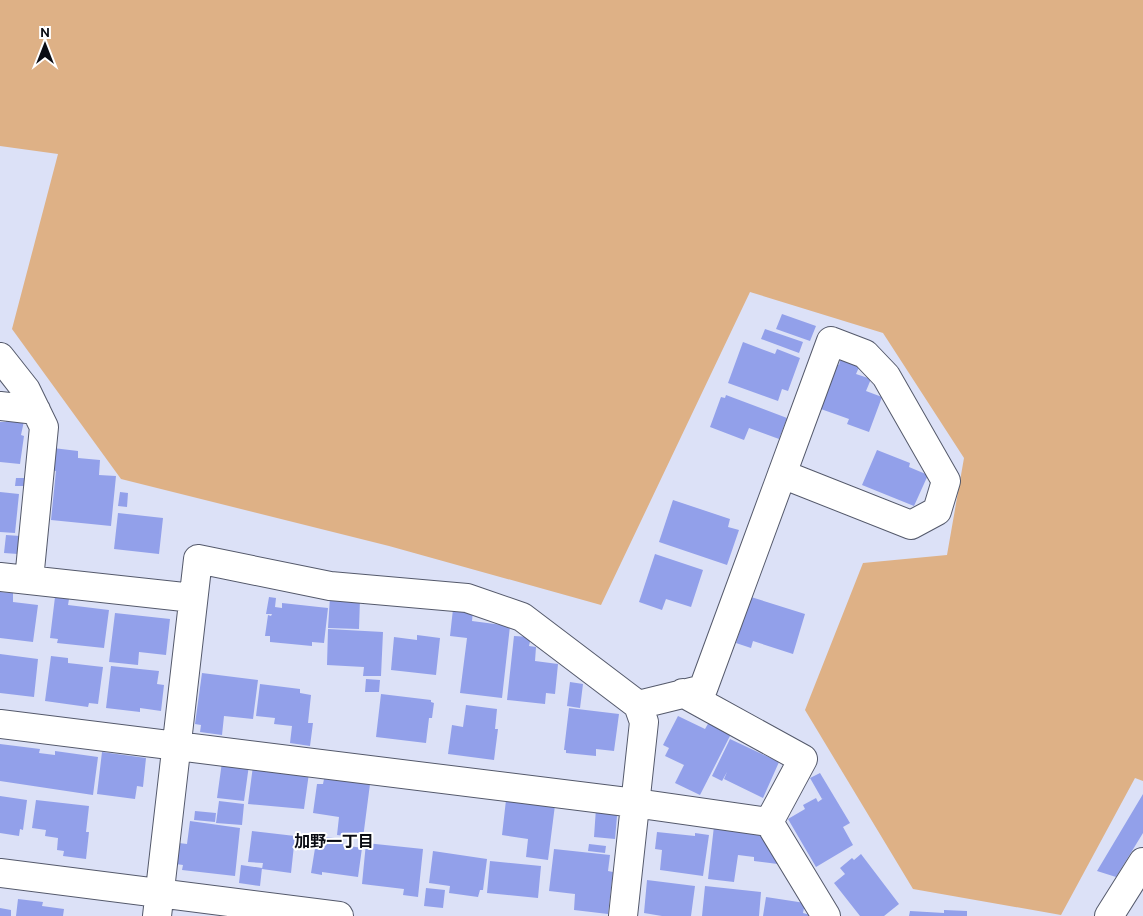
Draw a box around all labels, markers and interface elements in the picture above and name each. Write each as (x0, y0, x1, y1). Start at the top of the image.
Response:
north arrow (20, 20, 70, 70)
text: N (40, 25, 50, 42)
district label: 加野一丁目 (294, 833, 374, 853)

